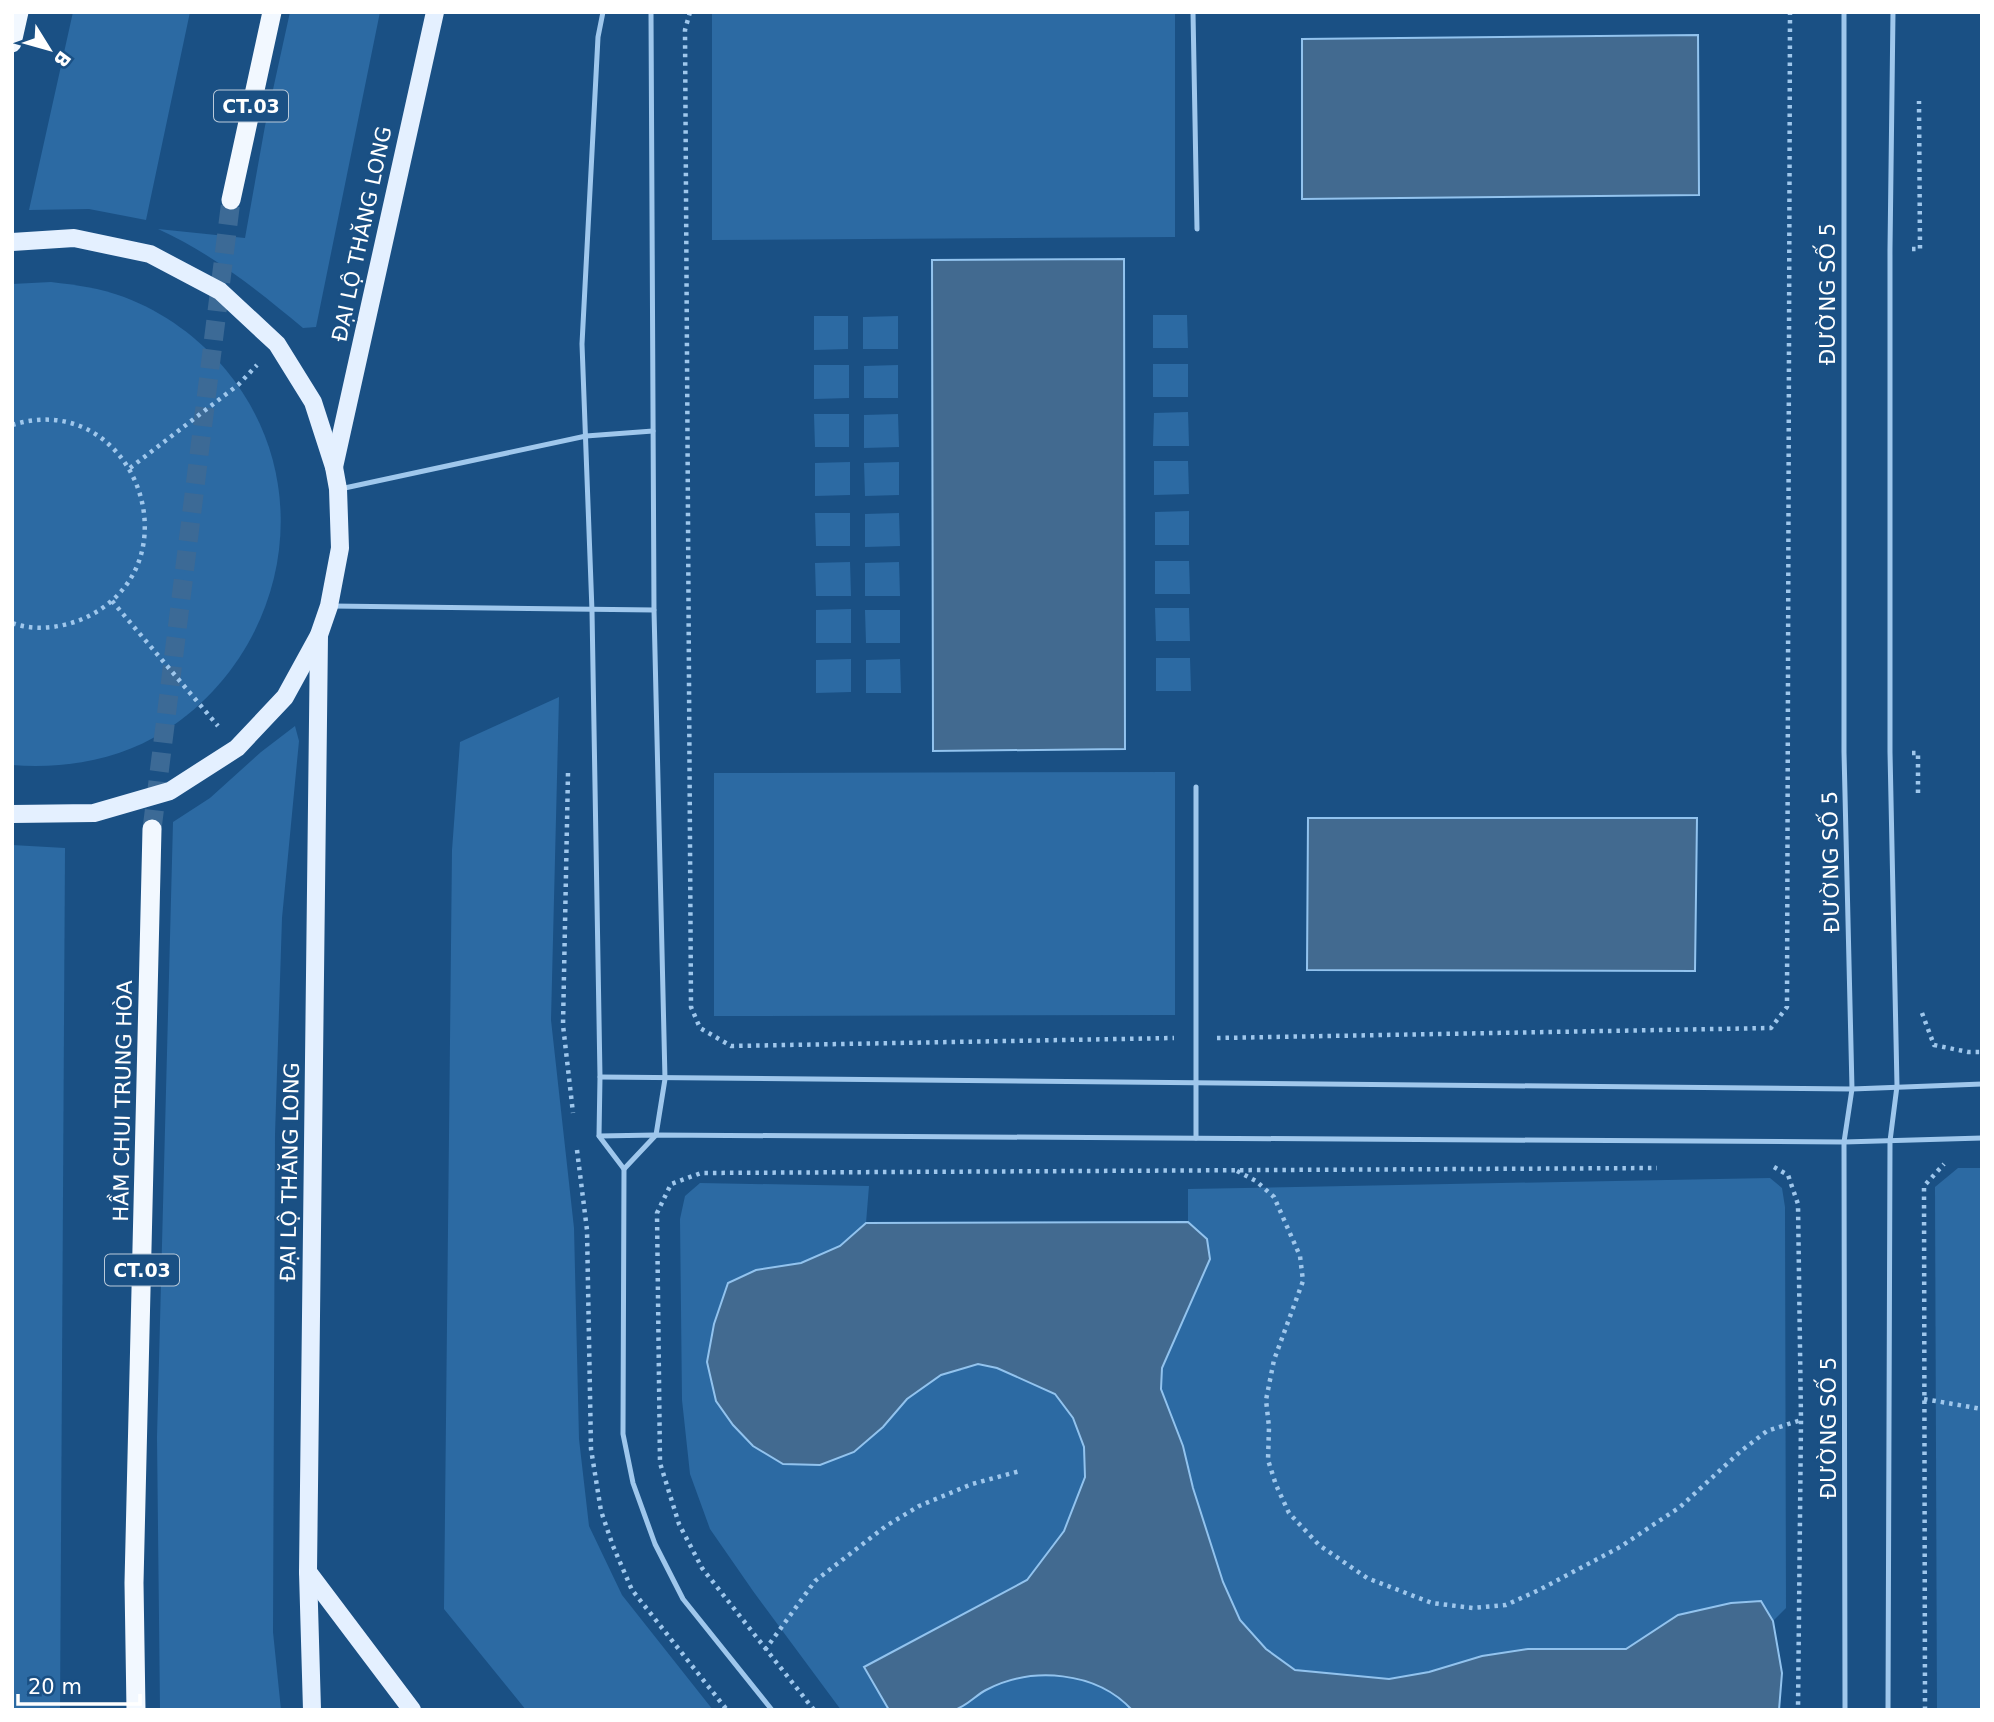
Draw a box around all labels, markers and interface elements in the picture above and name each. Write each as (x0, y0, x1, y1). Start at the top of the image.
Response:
north arrow (14, 14, 84, 84)
text: B (49, 47, 76, 72)
road number: CT.03 (214, 90, 288, 122)
street label: ĐẠI LỘ THĂNG LONG (325, 124, 397, 344)
street label: ĐƯỜNG SỐ 5 (1812, 223, 1840, 365)
street label: ĐƯỜNG SỐ 5 (1814, 791, 1844, 933)
street label: HẦM CHUI TRUNG HÒA (106, 979, 137, 1222)
street label: ĐẠI LỘ THĂNG LONG (274, 1062, 304, 1282)
road number: CT.03 (105, 1254, 179, 1286)
street label: ĐƯỜNG SỐ 5 (1813, 1357, 1841, 1499)
scale bar (18, 1662, 140, 1706)
text: 20 m (28, 1675, 82, 1699)

